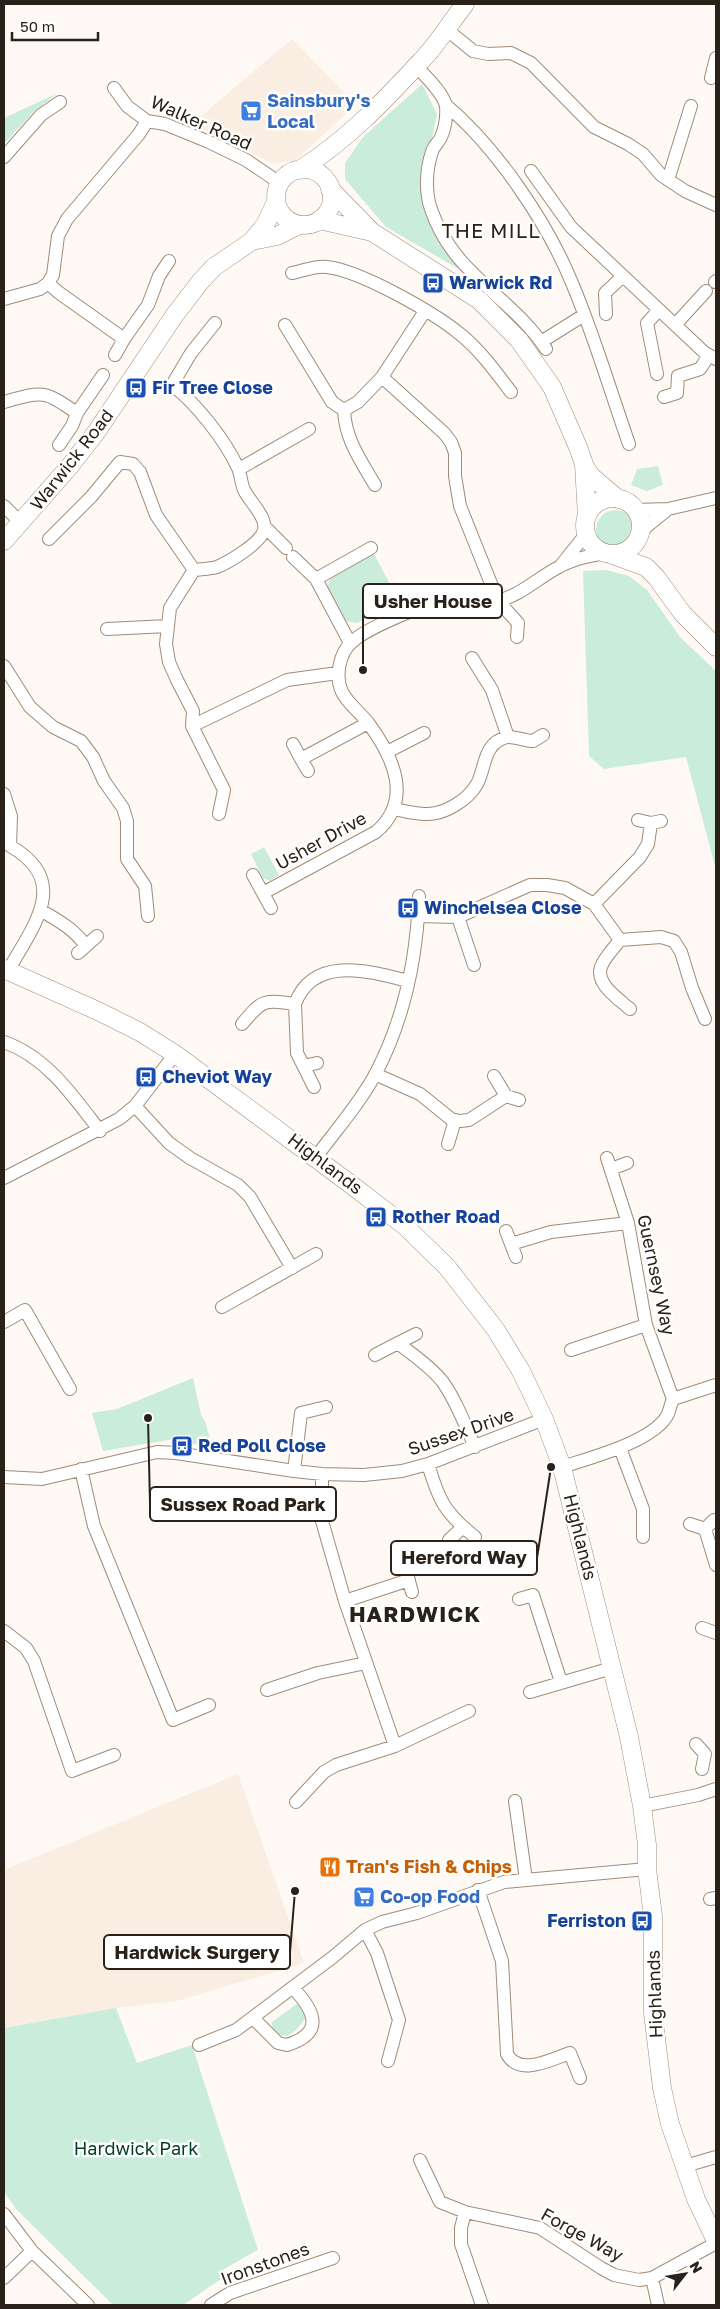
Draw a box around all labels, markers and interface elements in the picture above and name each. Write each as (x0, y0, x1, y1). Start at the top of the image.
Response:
scale bar (12, 10, 99, 42)
text: 50 m (20, 17, 55, 35)
place label: Sainsbury's Local (267, 89, 370, 132)
street label: Walker Road (147, 90, 255, 154)
supermarket icon: Sainsbury's Local (239, 99, 263, 123)
district label: THE MILL (441, 218, 541, 242)
bus stop icon: Warwick Rd (421, 271, 445, 295)
place label: Warwick Rd (449, 271, 552, 293)
bus stop icon: Fir Tree Close (124, 376, 148, 400)
place label: Fir Tree Close (152, 376, 273, 398)
street label: Warwick Road (25, 405, 117, 514)
callout: Usher House (363, 584, 502, 618)
text: Usher House (374, 589, 492, 612)
street label: Usher Drive (271, 806, 370, 874)
bus stop icon: Winchelsea Close (396, 896, 420, 920)
place label: Winchelsea Close (424, 896, 582, 918)
bus stop icon: Cheviot Way (134, 1065, 158, 1089)
place label: Cheviot Way (162, 1065, 272, 1087)
street label: Highlands (284, 1128, 367, 1199)
bus stop icon: Rother Road (364, 1205, 388, 1229)
place label: Rother Road (392, 1205, 500, 1227)
street label: Guernsey Way (633, 1212, 680, 1337)
street label: Sussex Drive (405, 1403, 517, 1459)
bus stop icon: Red Poll Close (170, 1434, 194, 1458)
place label: Red Poll Close (198, 1434, 326, 1456)
callout: Sussex Road Park (150, 1487, 336, 1521)
street label: Highlands (560, 1491, 602, 1582)
text: Sussex Road Park (160, 1492, 326, 1515)
callout: Hereford Way (391, 1541, 537, 1575)
text: Hereford Way (401, 1545, 528, 1568)
district label: HARDWICK (349, 1600, 481, 1627)
restaurant icon: Tran's Fish & Chips (318, 1855, 342, 1879)
place label: Tran's Fish & Chips (346, 1855, 512, 1877)
supermarket icon: Co-op Food (352, 1885, 376, 1909)
place label: Co-op Food (380, 1885, 480, 1907)
place label: Ferriston (547, 1909, 626, 1931)
bus stop icon: Ferriston (630, 1909, 654, 1933)
callout: Hardwick Surgery (104, 1935, 290, 1969)
text: Hardwick Surgery (114, 1940, 280, 1963)
street label: Highlands (641, 1950, 667, 2039)
park label: Hardwick Park (74, 2137, 198, 2159)
street label: Forge Way (538, 2203, 627, 2266)
street label: Ironstones (217, 2237, 312, 2289)
north arrow (660, 2249, 710, 2299)
text: N (687, 2258, 707, 2276)

